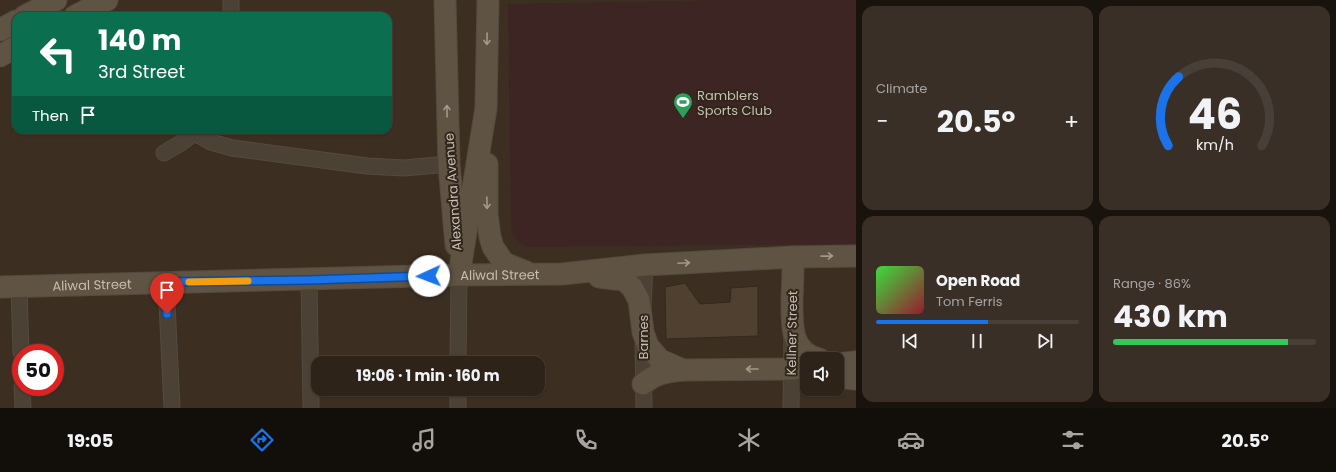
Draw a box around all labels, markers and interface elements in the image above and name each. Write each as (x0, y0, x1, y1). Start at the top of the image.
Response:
text: 140 m (98, 21, 181, 60)
icon: left (32, 28, 84, 80)
one-way arrow (483, 32, 491, 45)
text: 3rd Street (98, 59, 185, 84)
text: Climate (876, 79, 927, 98)
text: 46 (1187, 85, 1242, 144)
place label: Ramblers Sports Club (697, 86, 772, 120)
sports icon: Ramblers Sports Club (672, 91, 694, 119)
text: 20.5° (937, 100, 1015, 143)
icon: arrive (77, 104, 99, 126)
text: Then (32, 105, 69, 126)
one-way arrow (444, 105, 451, 118)
text: − (876, 106, 888, 137)
text: + (1064, 106, 1079, 137)
street label: Alexandra Avenue (439, 132, 467, 252)
text: km/h (1195, 135, 1234, 155)
one-way arrow (483, 196, 491, 209)
one-way arrow (820, 253, 833, 260)
position arrow (408, 255, 450, 297)
one-way arrow (677, 259, 690, 267)
street label: Aliwal Street (460, 265, 540, 284)
text: Open Road (936, 270, 1020, 291)
pin (150, 273, 184, 314)
street label: Aliwal Street (52, 274, 132, 295)
text: Range · 86% (1113, 274, 1191, 293)
icon: arrive (156, 279, 178, 301)
street label: Kellner Street (782, 290, 802, 376)
text: Tom Ferris (936, 292, 1003, 311)
text: 430 km (1113, 295, 1228, 338)
street label: Barnes (634, 314, 653, 359)
icon: previous (899, 330, 921, 352)
icon: pause (966, 330, 988, 352)
icon: next (1034, 330, 1056, 352)
speed limit sign: 50 (12, 344, 64, 396)
map controls (800, 352, 844, 396)
button: sound (800, 352, 844, 396)
text: 19:06 · 1 min · 160 m (356, 365, 500, 386)
one-way arrow (746, 365, 759, 373)
icon: directions (248, 426, 276, 454)
icon: music (410, 426, 438, 454)
icon: phone (572, 426, 600, 454)
icon: climate (735, 426, 763, 454)
icon: car (897, 426, 925, 454)
icon: filters (1059, 426, 1087, 454)
text: 19:05 (67, 428, 114, 453)
text: 20.5° (1222, 428, 1269, 453)

